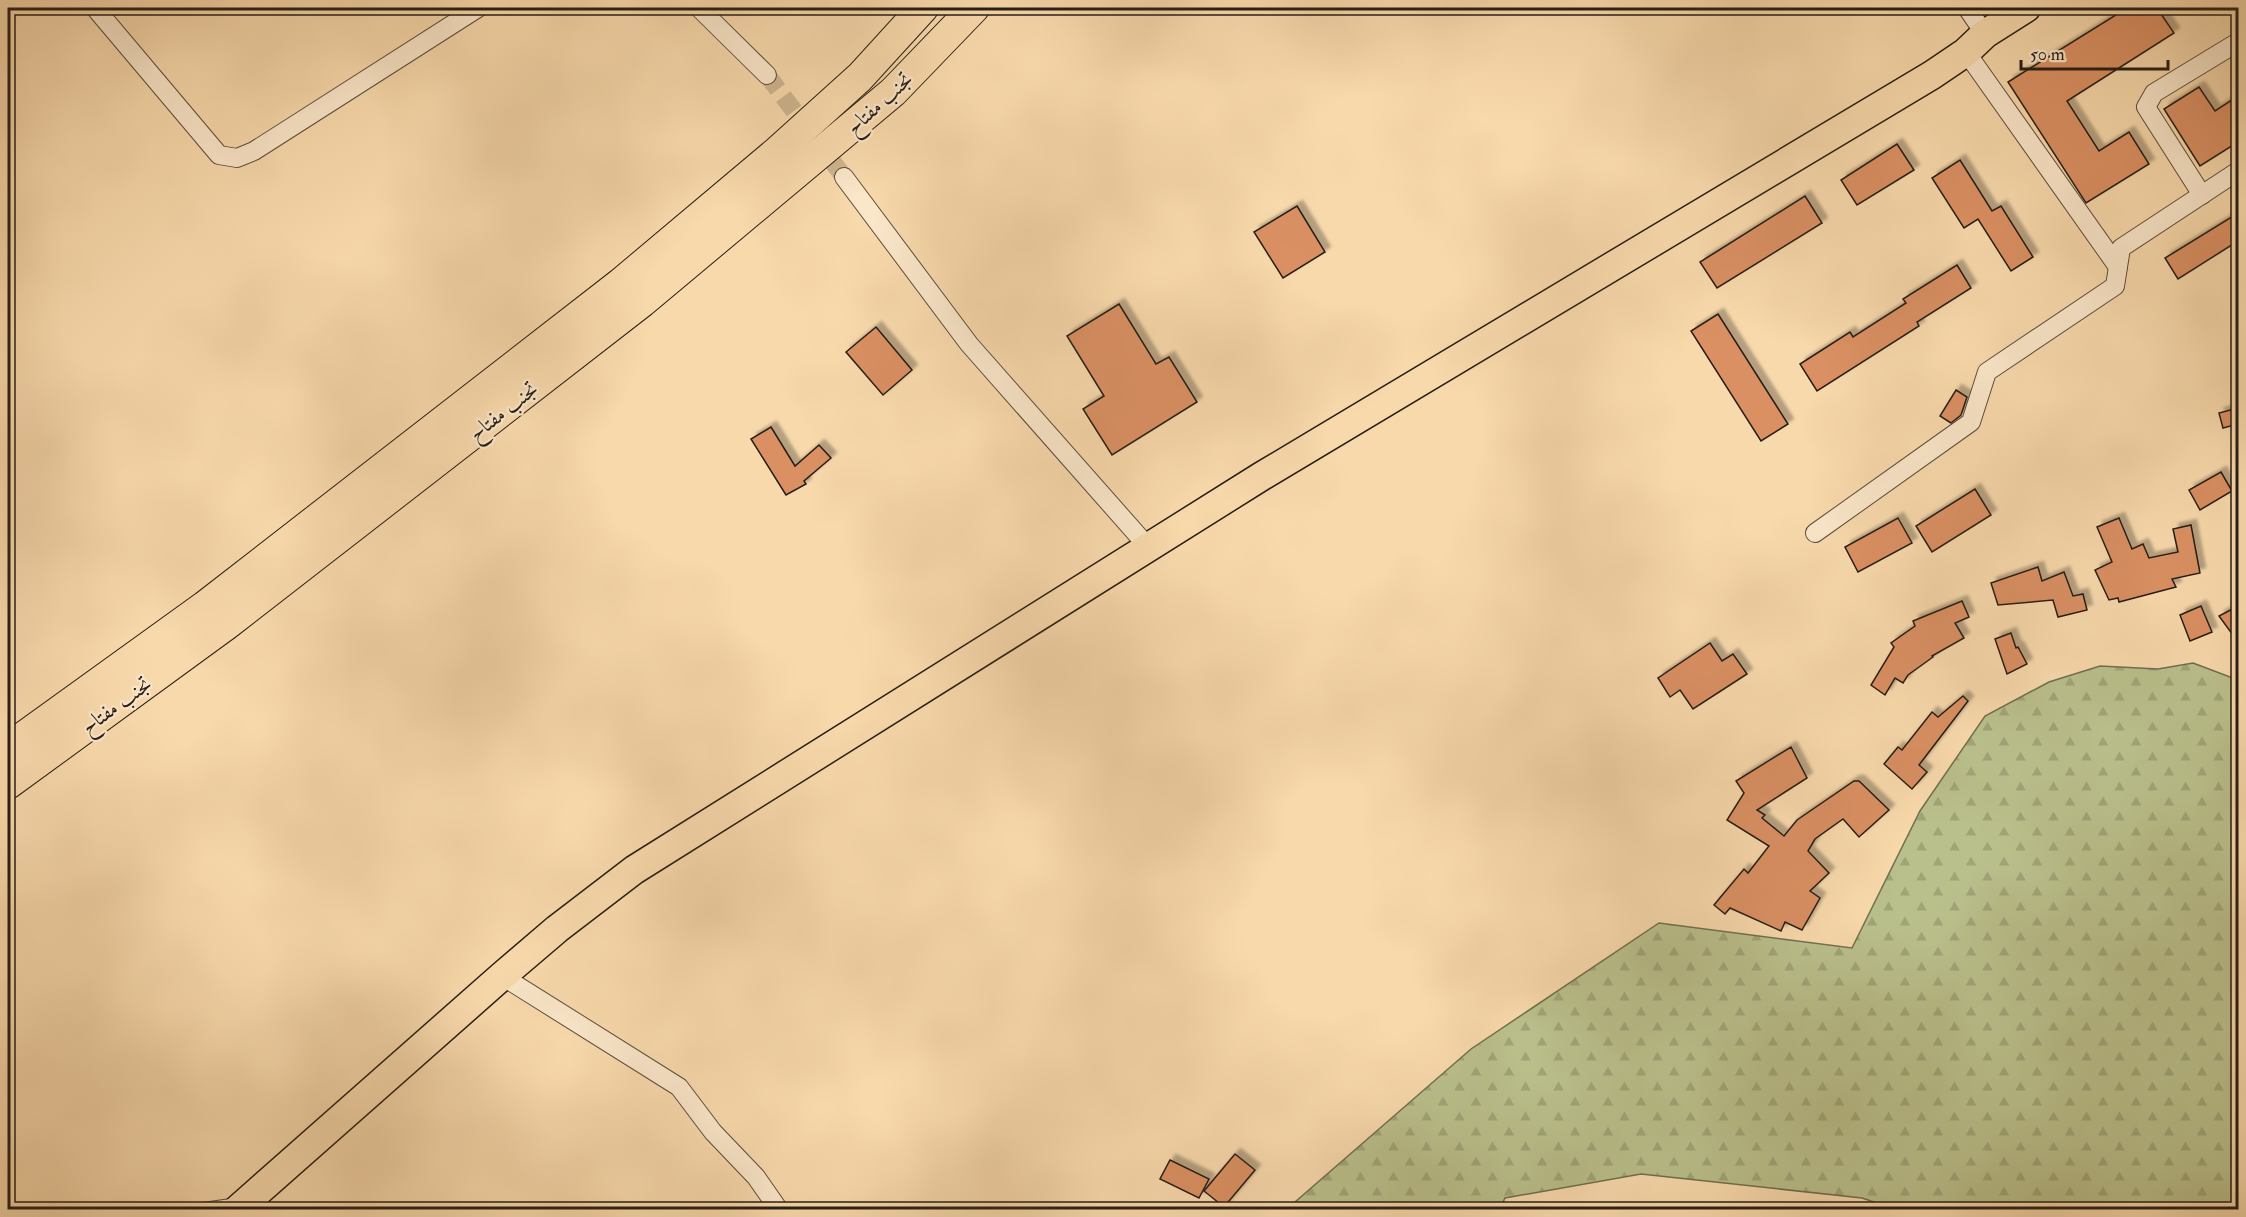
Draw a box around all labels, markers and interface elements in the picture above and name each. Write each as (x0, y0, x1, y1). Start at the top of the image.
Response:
scale bar (2021, 33, 2168, 71)
text: 50 m (2030, 43, 2065, 66)
street label: تجنب مفتاح (840, 66, 922, 144)
street label: تجنب مفتاح (463, 376, 547, 451)
street label: تجنب مفتاح (75, 671, 160, 744)

